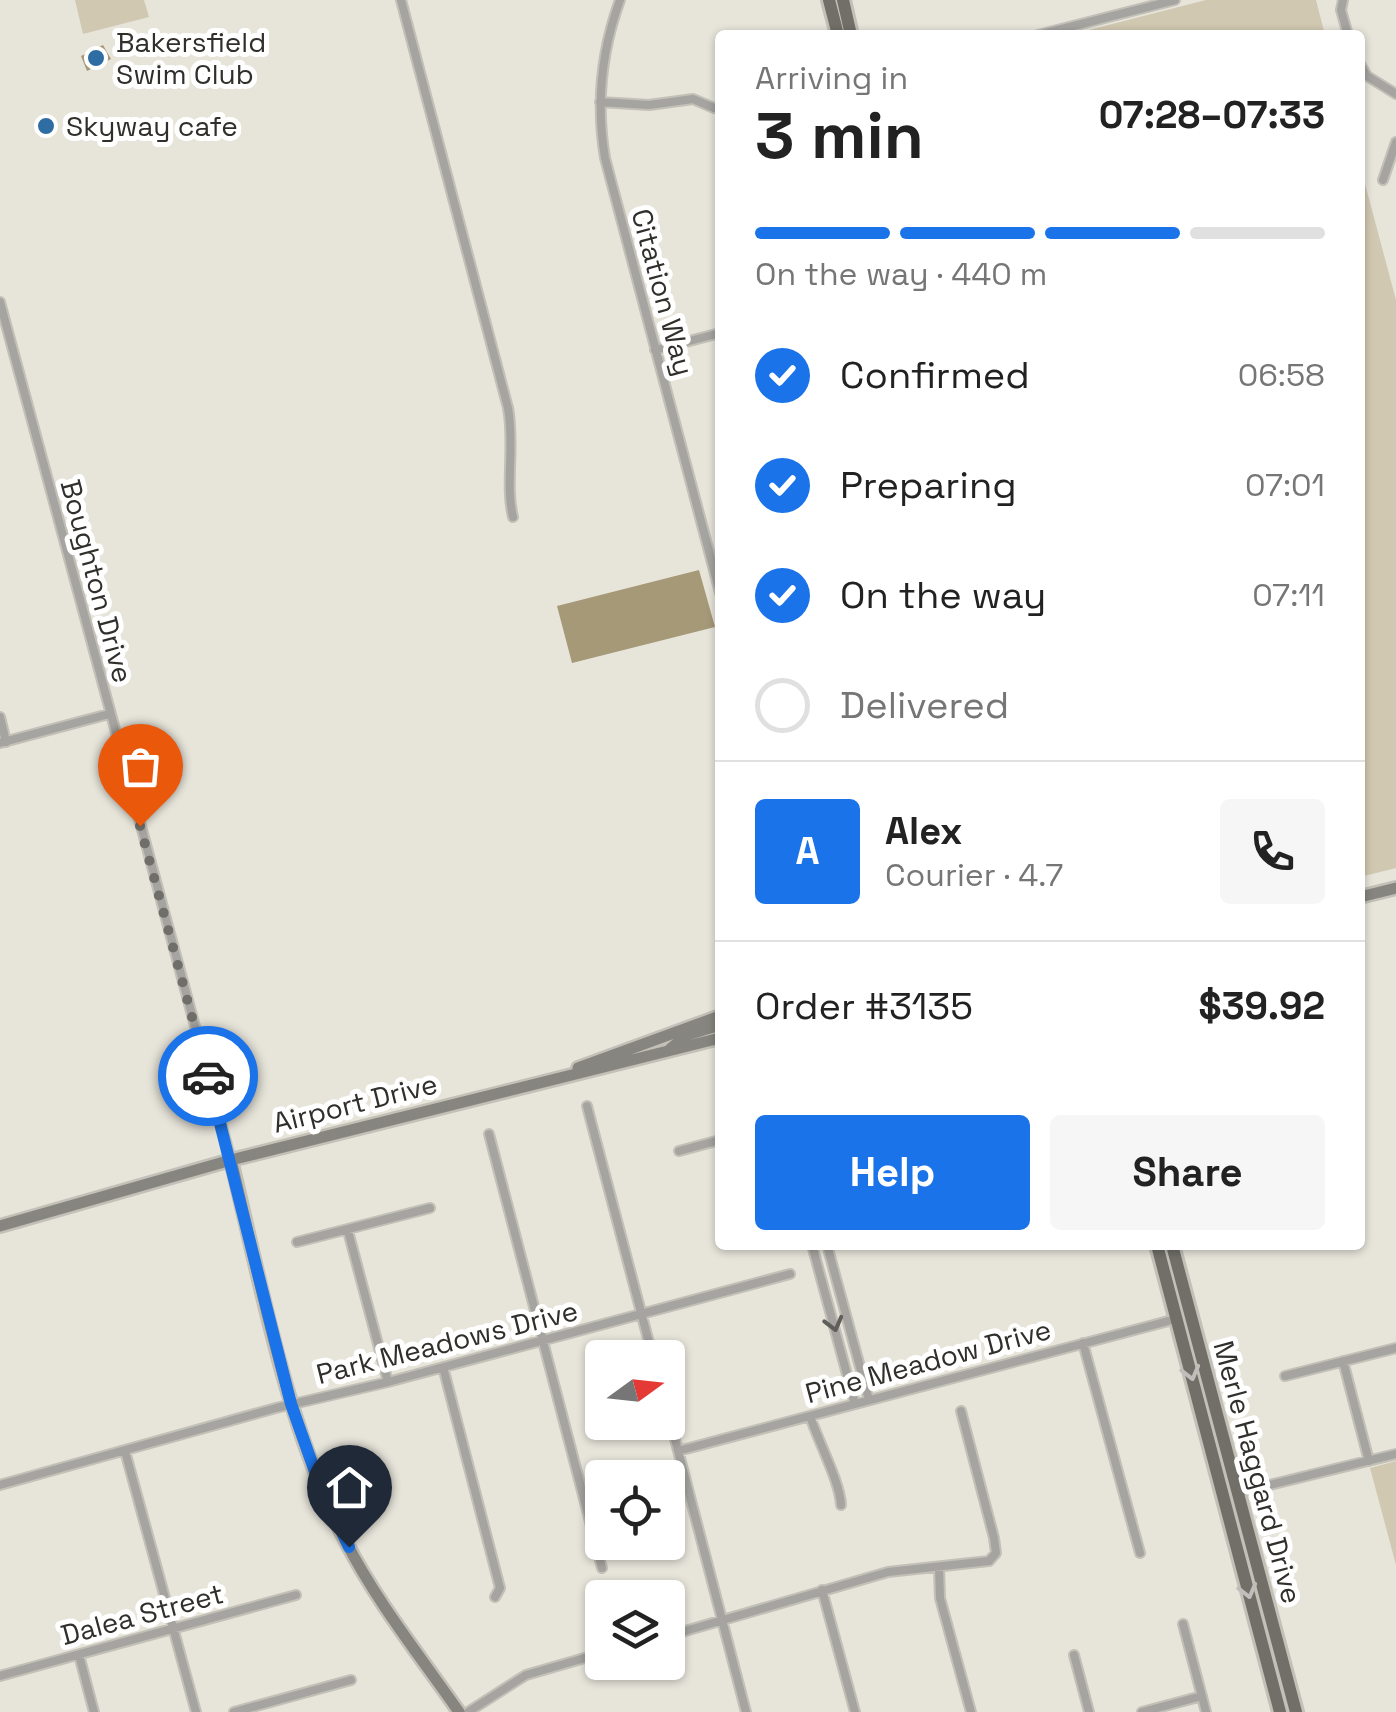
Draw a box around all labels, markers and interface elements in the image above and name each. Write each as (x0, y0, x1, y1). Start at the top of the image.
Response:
place label: Bakersfield Swim Club (116, 24, 266, 92)
marker: Bakersfield Swim Club (85, 47, 107, 69)
text: Arriving in (755, 58, 908, 98)
text: 07:28–07:33 (1099, 91, 1325, 139)
text: 3 min (755, 94, 924, 177)
place label: Skyway cafe (66, 108, 238, 144)
marker: Skyway cafe (35, 115, 57, 137)
street label: Citation Way (623, 205, 703, 379)
text: On the way · 440 m (755, 254, 1047, 294)
icon: check (755, 348, 810, 403)
text: Confirmed (840, 351, 1030, 399)
text: 06:58 (1238, 355, 1325, 395)
icon: check (755, 458, 810, 513)
text: Preparing (840, 461, 1017, 509)
text: 07:01 (1245, 465, 1325, 505)
street label: Boughton Drive (53, 475, 141, 687)
icon: check (755, 568, 810, 623)
text: On the way (840, 571, 1046, 619)
text: 07:11 (1252, 575, 1325, 615)
text: Delivered (840, 681, 1009, 729)
pin (98, 724, 183, 827)
icon: bag (113, 739, 168, 794)
button: phone (1220, 799, 1325, 904)
text: Alex (885, 807, 962, 855)
text: A (795, 827, 820, 875)
text: Courier · 4.7 (885, 855, 1063, 895)
text: Order #3135 (755, 982, 973, 1030)
text: $39.92 (1198, 982, 1325, 1030)
courier (158, 1026, 258, 1126)
icon: car (181, 1049, 236, 1104)
street label: Airport Drive (269, 1065, 441, 1141)
button: Help (755, 1115, 1030, 1230)
button: Share (1050, 1115, 1325, 1230)
street label: Park Meadows Drive (312, 1292, 582, 1392)
street label: Pine Meadow Drive (801, 1311, 1055, 1411)
one-way arrow (822, 1315, 843, 1333)
street label: Merle Haggard Drive (1206, 1337, 1310, 1607)
north arrow (585, 1340, 685, 1440)
map controls (585, 1340, 685, 1680)
one-way arrow (1179, 1364, 1200, 1381)
pin (307, 1445, 392, 1548)
icon: home (322, 1460, 377, 1515)
button: locate (585, 1460, 685, 1560)
street label: Dalea Street (57, 1575, 227, 1653)
button: layers (585, 1580, 685, 1680)
one-way arrow (1236, 1582, 1257, 1599)

